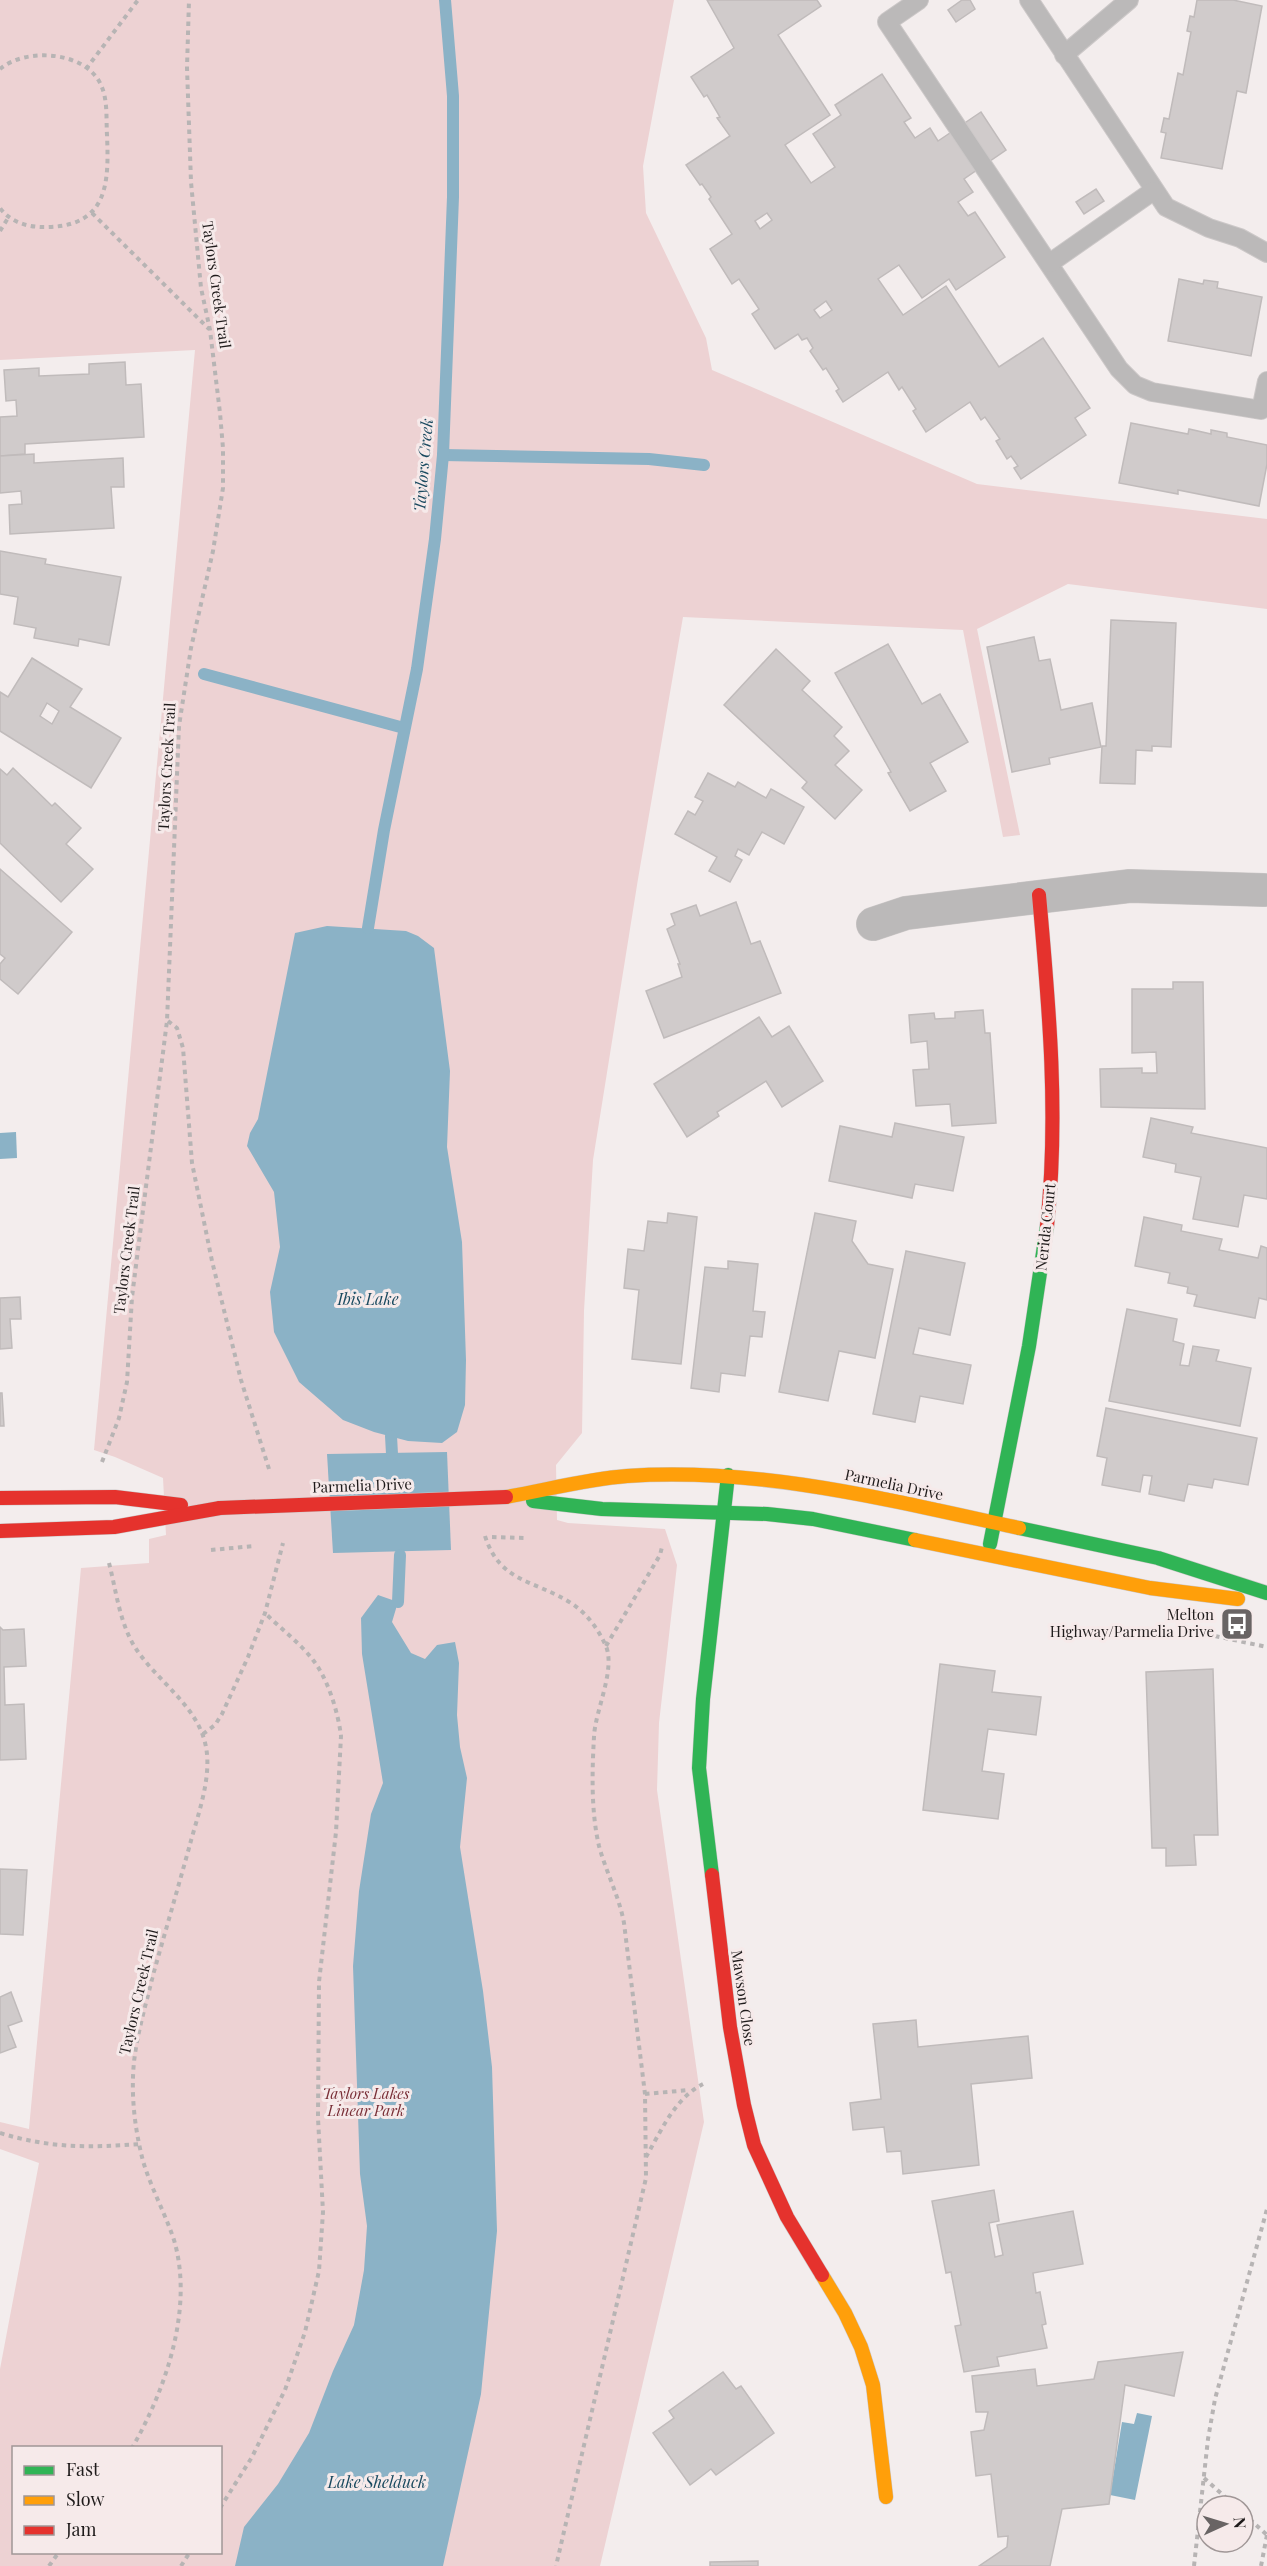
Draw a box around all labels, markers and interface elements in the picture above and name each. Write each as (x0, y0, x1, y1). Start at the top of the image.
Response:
street label: Taylors Creek Trail (198, 220, 236, 350)
water label: Taylors Creek (408, 418, 437, 512)
street label: Taylors Creek Trail (153, 702, 179, 832)
street label: Nerida Court (1030, 1181, 1060, 1272)
street label: Taylors Creek Trail (108, 1185, 144, 1315)
water label: Ibis Lake (336, 1288, 399, 1309)
street label: Parmelia Drive (843, 1464, 945, 1504)
street label: Parmelia Drive (312, 1473, 412, 1497)
place label: Melton Highway/Parmelia Drive (1050, 1604, 1214, 1641)
bus stop icon: Melton Highway/Parmelia Drive (1219, 1606, 1255, 1642)
street label: Taylors Creek Trail (114, 1927, 162, 2057)
street label: Mawson Close (727, 1949, 761, 2047)
park label: Taylors Lakes Linear Park (322, 2083, 410, 2120)
legend (12, 2446, 222, 2554)
text: Fast (66, 2457, 100, 2481)
water label: Lake Shelduck (327, 2471, 426, 2492)
text: Slow (66, 2487, 104, 2511)
north arrow (1195, 2494, 1255, 2554)
text: N (1230, 2516, 1251, 2530)
text: Jam (65, 2517, 96, 2541)

